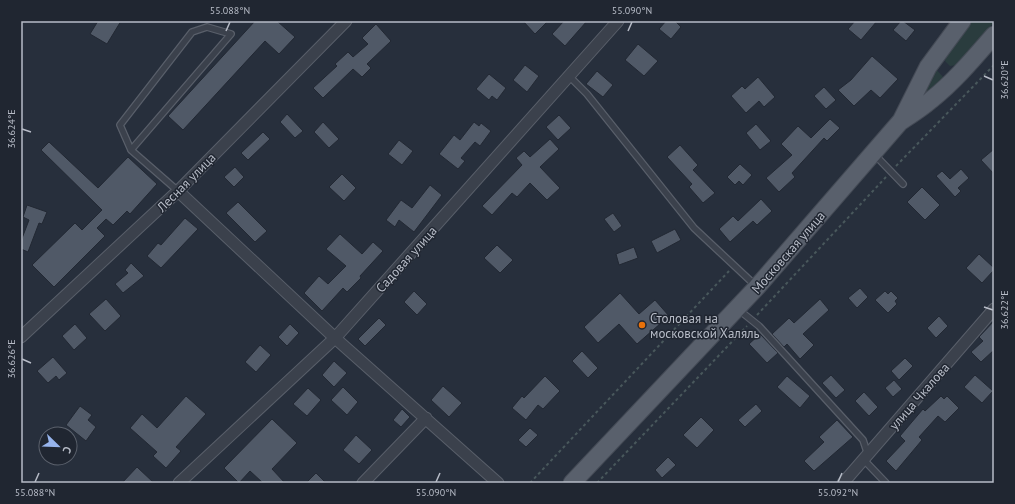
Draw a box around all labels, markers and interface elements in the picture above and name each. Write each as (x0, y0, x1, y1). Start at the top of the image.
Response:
text: 55.088°N (210, 4, 250, 17)
text: 55.090°N (612, 4, 652, 17)
text: 36.620°E (998, 61, 1011, 100)
text: 36.624°E (5, 110, 18, 149)
street label: Лесная улица (153, 149, 219, 216)
street label: Московская улица (748, 208, 829, 297)
street label: Садовая улица (372, 223, 441, 296)
text: 36.622°E (998, 291, 1011, 330)
place label: Столовая на московской Халяль (650, 310, 760, 342)
marker: Столовая на московской Халяль (637, 320, 647, 330)
text: 36.626°E (5, 340, 18, 379)
street label: улица Чкалова (886, 359, 953, 433)
north arrow (38, 426, 78, 466)
text: С (60, 444, 75, 455)
text: 55.088°N (15, 486, 55, 499)
text: 55.090°N (416, 486, 456, 499)
text: 55.092°N (818, 486, 858, 499)

